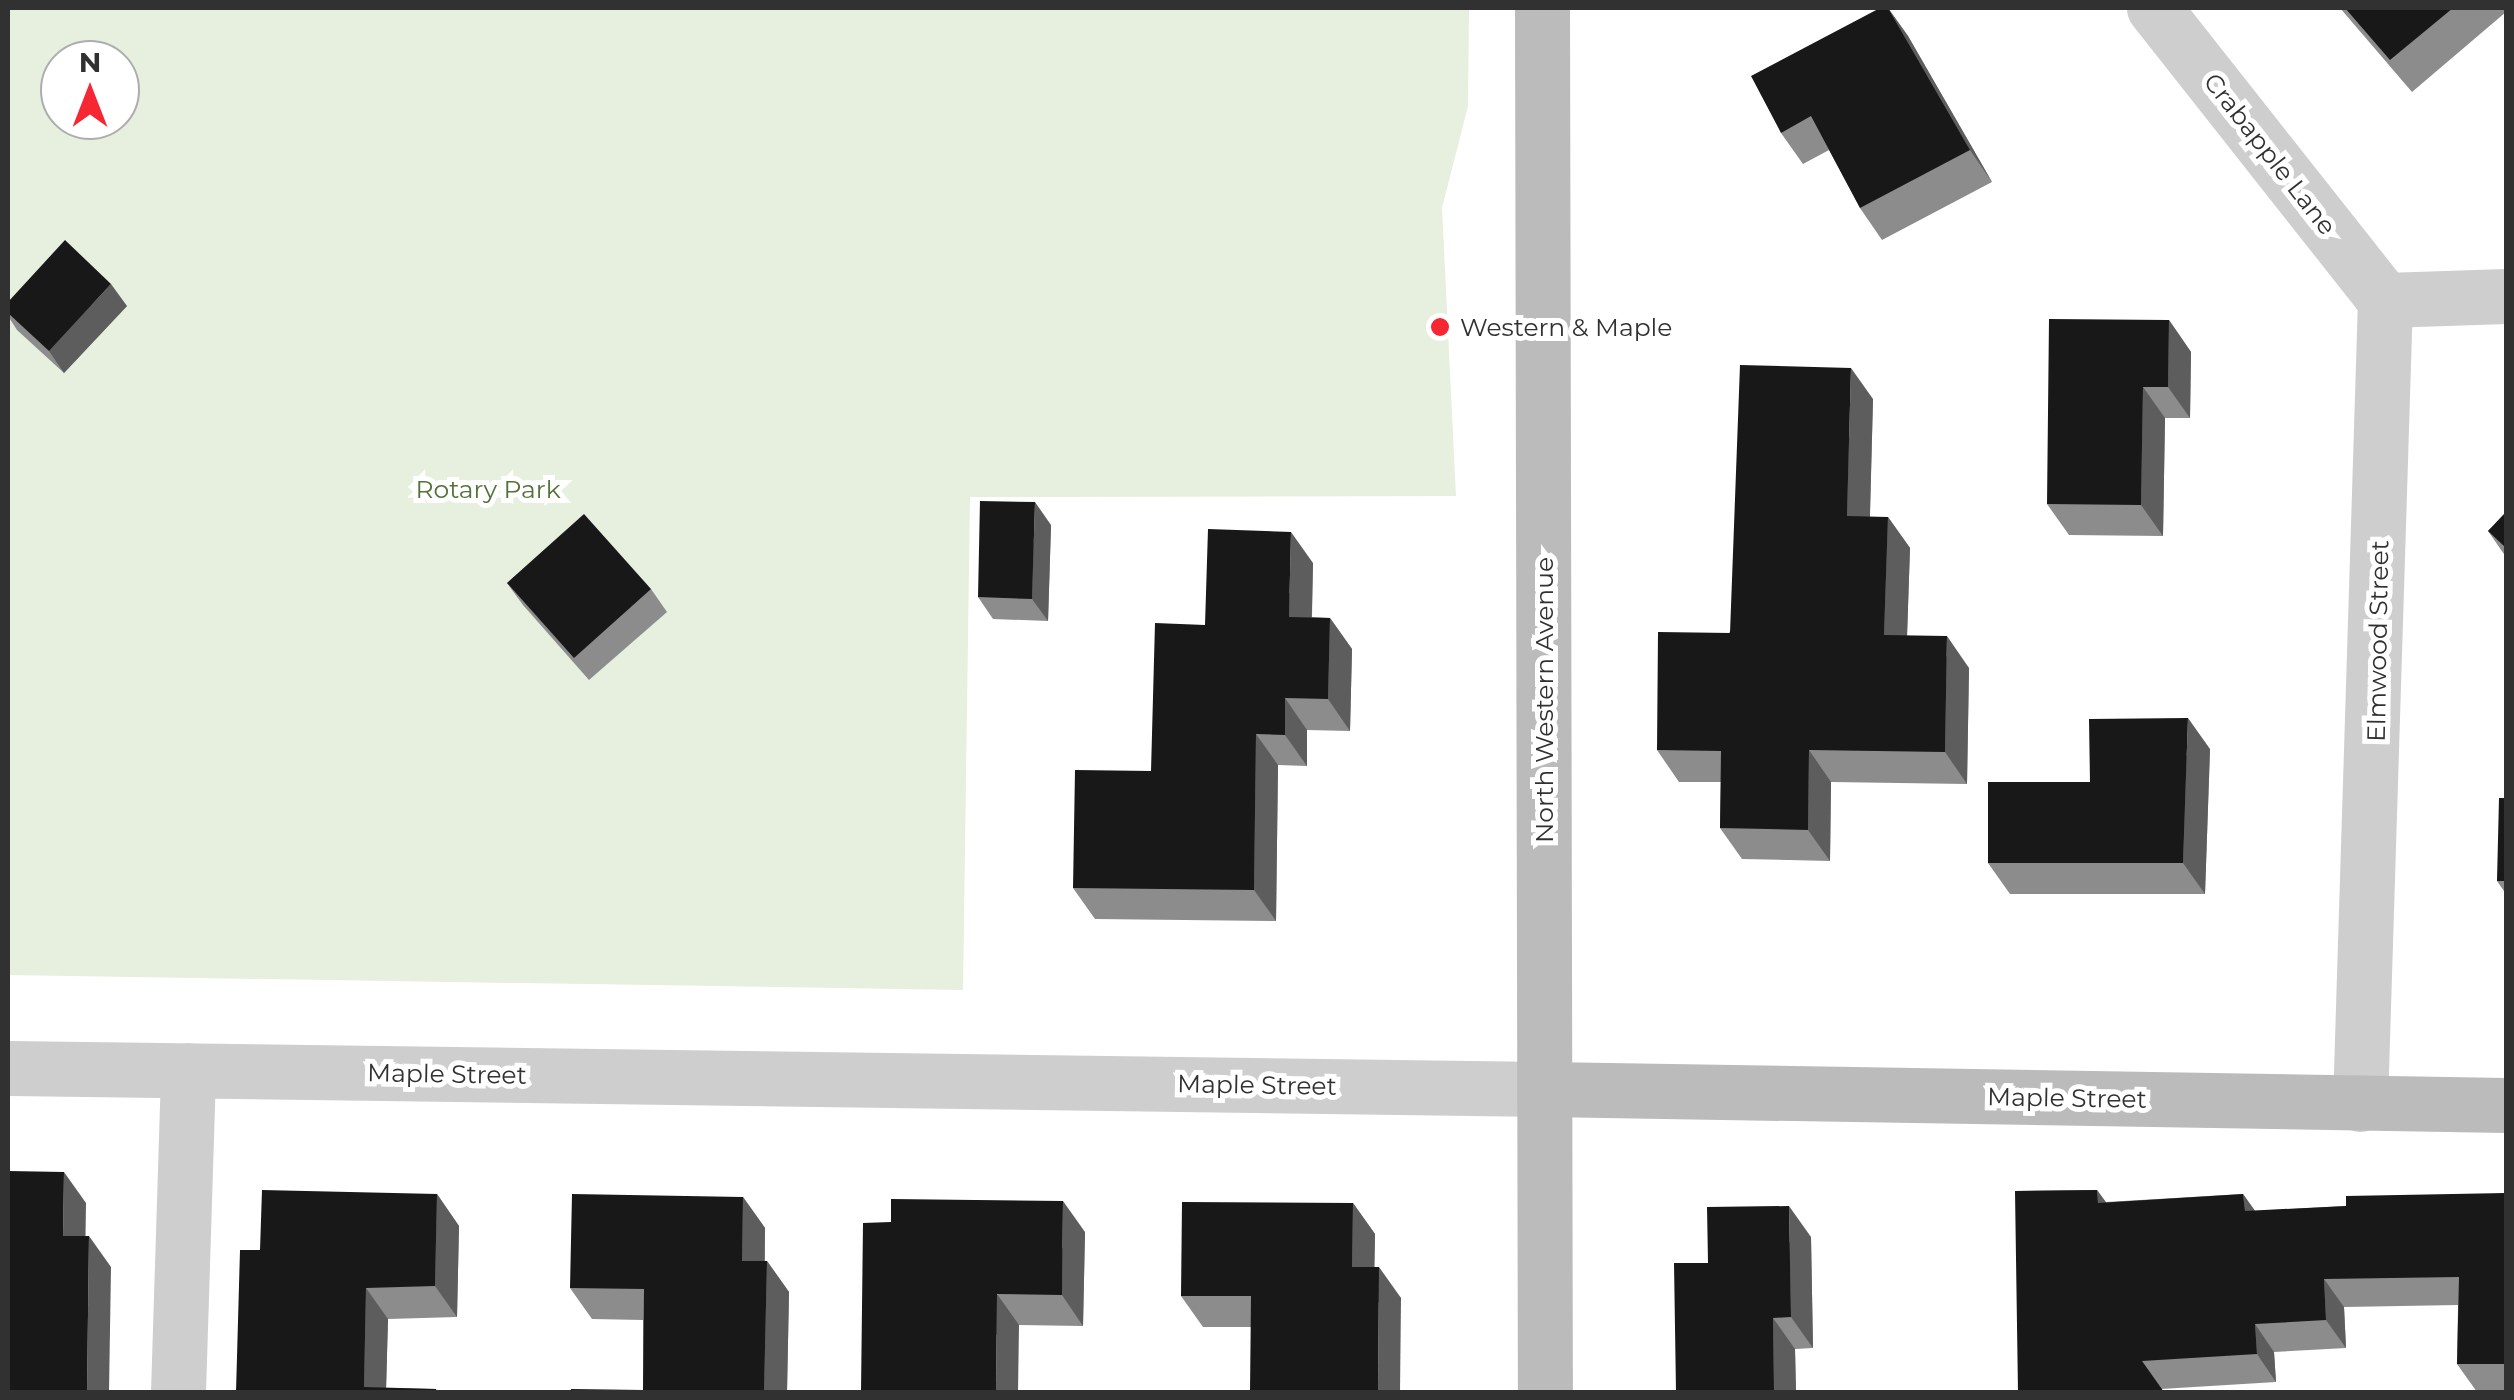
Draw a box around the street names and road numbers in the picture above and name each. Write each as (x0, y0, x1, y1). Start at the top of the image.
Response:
street label: Crabapple Lane (2198, 67, 2342, 241)
street label: Elmwood Street (2361, 540, 2395, 742)
street label: North Western Avenue (1529, 557, 1559, 843)
street label: Maple Street (367, 1058, 527, 1090)
street label: Maple Street (1177, 1069, 1337, 1101)
street label: Maple Street (1987, 1082, 2147, 1114)

